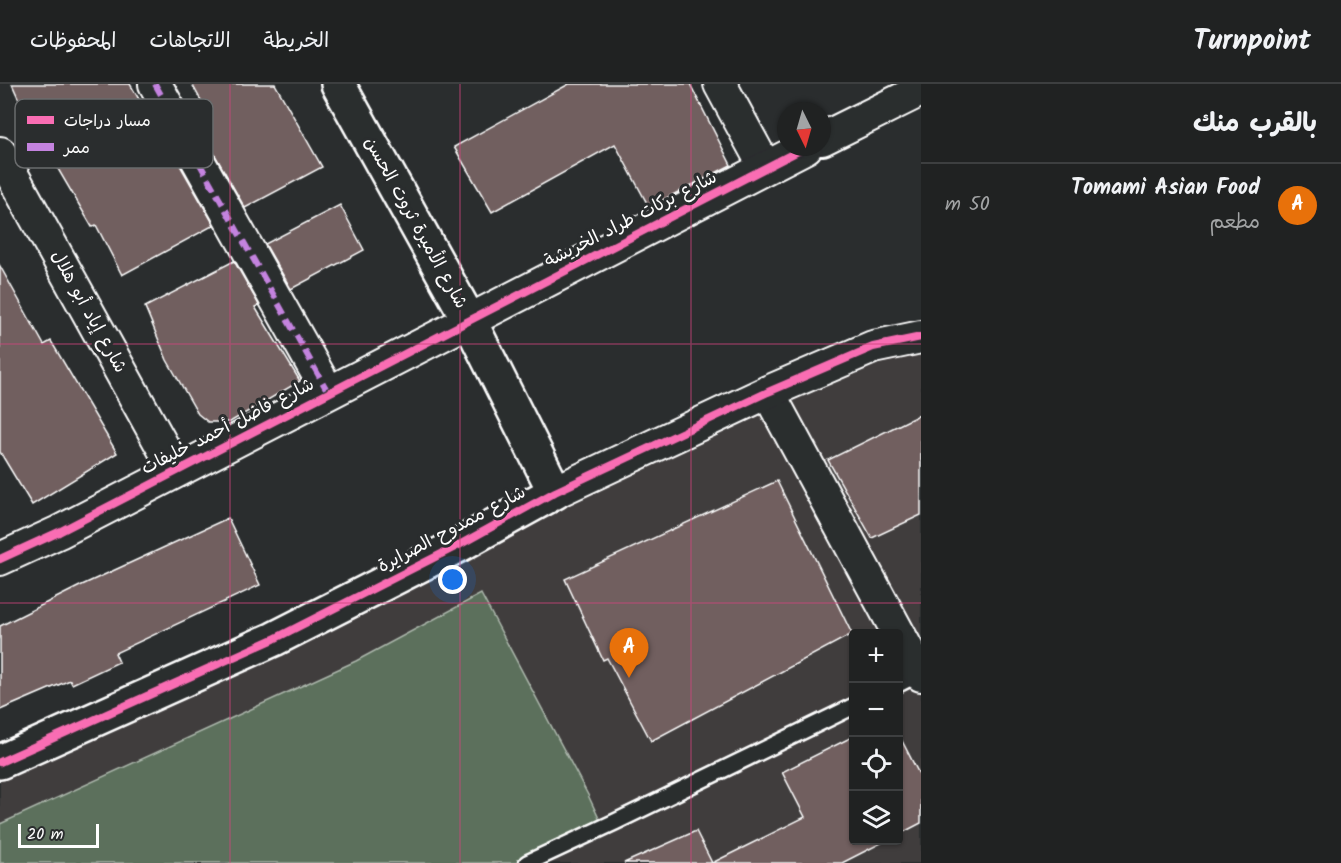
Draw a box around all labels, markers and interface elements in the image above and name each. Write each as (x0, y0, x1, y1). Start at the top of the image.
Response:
text: Turnpoint (1193, 19, 1311, 64)
text: المحفوظات (30, 25, 116, 58)
text: الاتجاهات (149, 25, 231, 58)
text: الخريطة (264, 25, 329, 58)
legend (15, 99, 213, 168)
north arrow (777, 102, 831, 156)
text: بالقرب منك (1193, 103, 1317, 145)
text: مسار دراجات (64, 109, 151, 134)
street label: شارع الأميرة ثروت الحسن (355, 131, 475, 315)
text: ممر (62, 136, 90, 161)
street label: شارع بركات طراد الخريشة (539, 164, 723, 276)
text: Tomami Asian Food (1071, 171, 1260, 206)
text: 50 m (945, 189, 990, 221)
text: A (1291, 189, 1304, 221)
text: مطعم (1209, 207, 1260, 239)
street label: شارع إياد أبو هلال (42, 245, 134, 379)
street label: شارع فاضل أحمد خليفات (136, 371, 320, 483)
street label: شارع ممدوح الصرايرة (373, 479, 531, 581)
your location (438, 565, 467, 594)
pin: A (610, 628, 648, 678)
map controls (849, 629, 903, 845)
button: + (849, 629, 903, 683)
button: − (849, 683, 903, 737)
button: locate (849, 737, 903, 791)
button: layers (849, 791, 903, 845)
scale bar (18, 821, 99, 848)
text: 20 m (27, 822, 63, 847)

